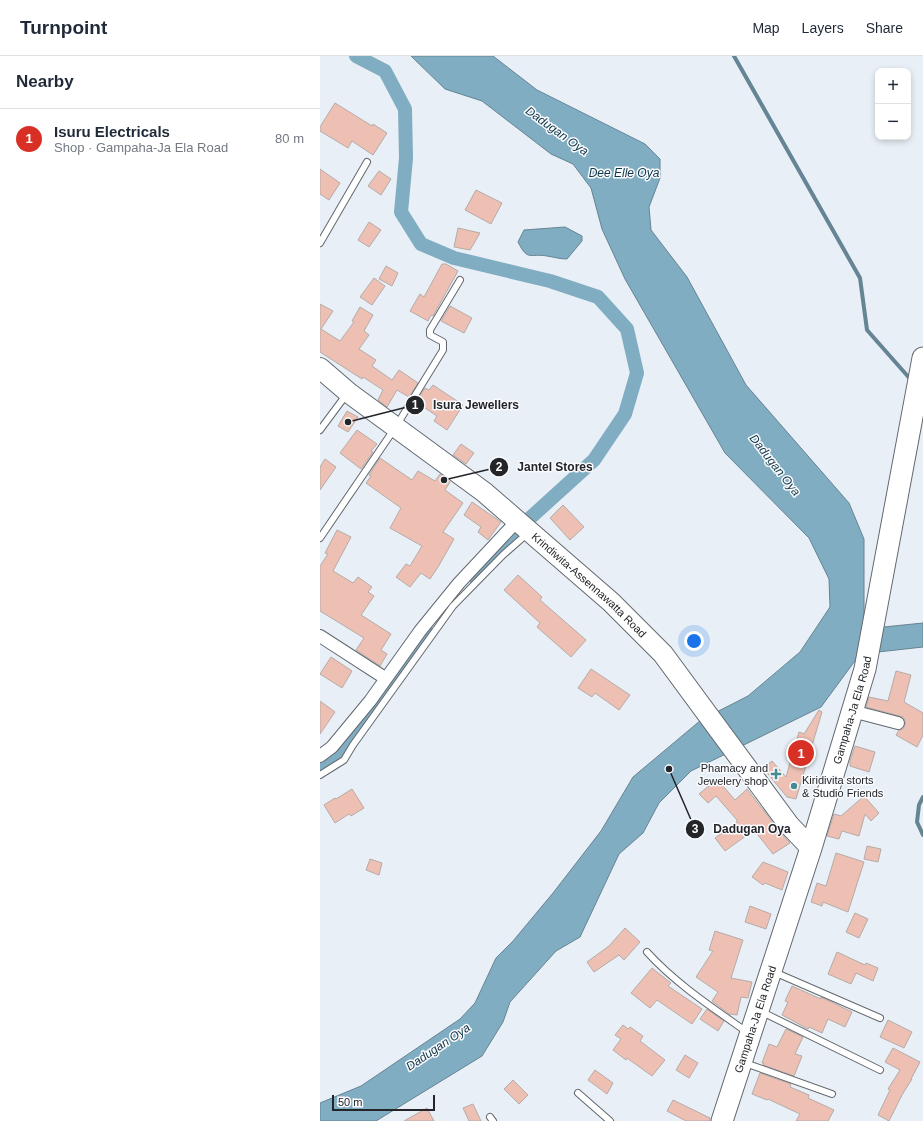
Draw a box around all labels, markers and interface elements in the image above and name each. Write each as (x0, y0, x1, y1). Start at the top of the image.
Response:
text: Turnpoint (20, 17, 107, 38)
text: Map (752, 20, 780, 36)
text: Layers (802, 20, 844, 36)
text: Share (866, 20, 903, 36)
map controls (875, 68, 911, 140)
button: + (875, 68, 911, 104)
text: Nearby (16, 72, 74, 91)
water label: Dadugan Oya (523, 104, 591, 159)
button: − (875, 104, 911, 140)
text: Isuru Electricals (54, 123, 170, 140)
text: 1 (25, 131, 33, 146)
text: 80 m (275, 131, 304, 146)
text: Shop · Gampaha-Ja Ela Road (54, 140, 228, 155)
water label: Dee Elle Oya (589, 166, 660, 180)
callout: Isura Jewellers (405, 393, 527, 417)
text: 1 (412, 398, 419, 412)
text: Isura Jewellers (433, 398, 519, 412)
water label: Dadugan Oya (747, 432, 804, 499)
callout: Jantel Stores (489, 455, 601, 479)
text: 2 (496, 460, 503, 474)
text: Jantel Stores (517, 460, 593, 474)
street label: Krindiwita-Assennawatta Road (529, 530, 649, 640)
your location (684, 631, 704, 651)
street label: Gampaha-Ja Ela Road (831, 655, 873, 766)
pin: 1 (788, 738, 814, 768)
place label: Phamacy and Jewelery shop (698, 762, 768, 787)
marker: Phamacy and Jewelery shop (771, 769, 781, 779)
place label: Kiridivita storts & Studio Friends (802, 774, 884, 799)
marker: Kiridivita storts & Studio Friends (789, 781, 799, 791)
callout: Dadugan Oya (685, 817, 798, 841)
text: 3 (692, 822, 699, 836)
text: Dadugan Oya (713, 822, 791, 836)
street label: Gampaha-Ja Ela Road (732, 964, 778, 1074)
water label: Dadugan Oya (403, 1020, 473, 1074)
scale bar (332, 1093, 435, 1112)
text: 50 m (338, 1096, 362, 1108)

